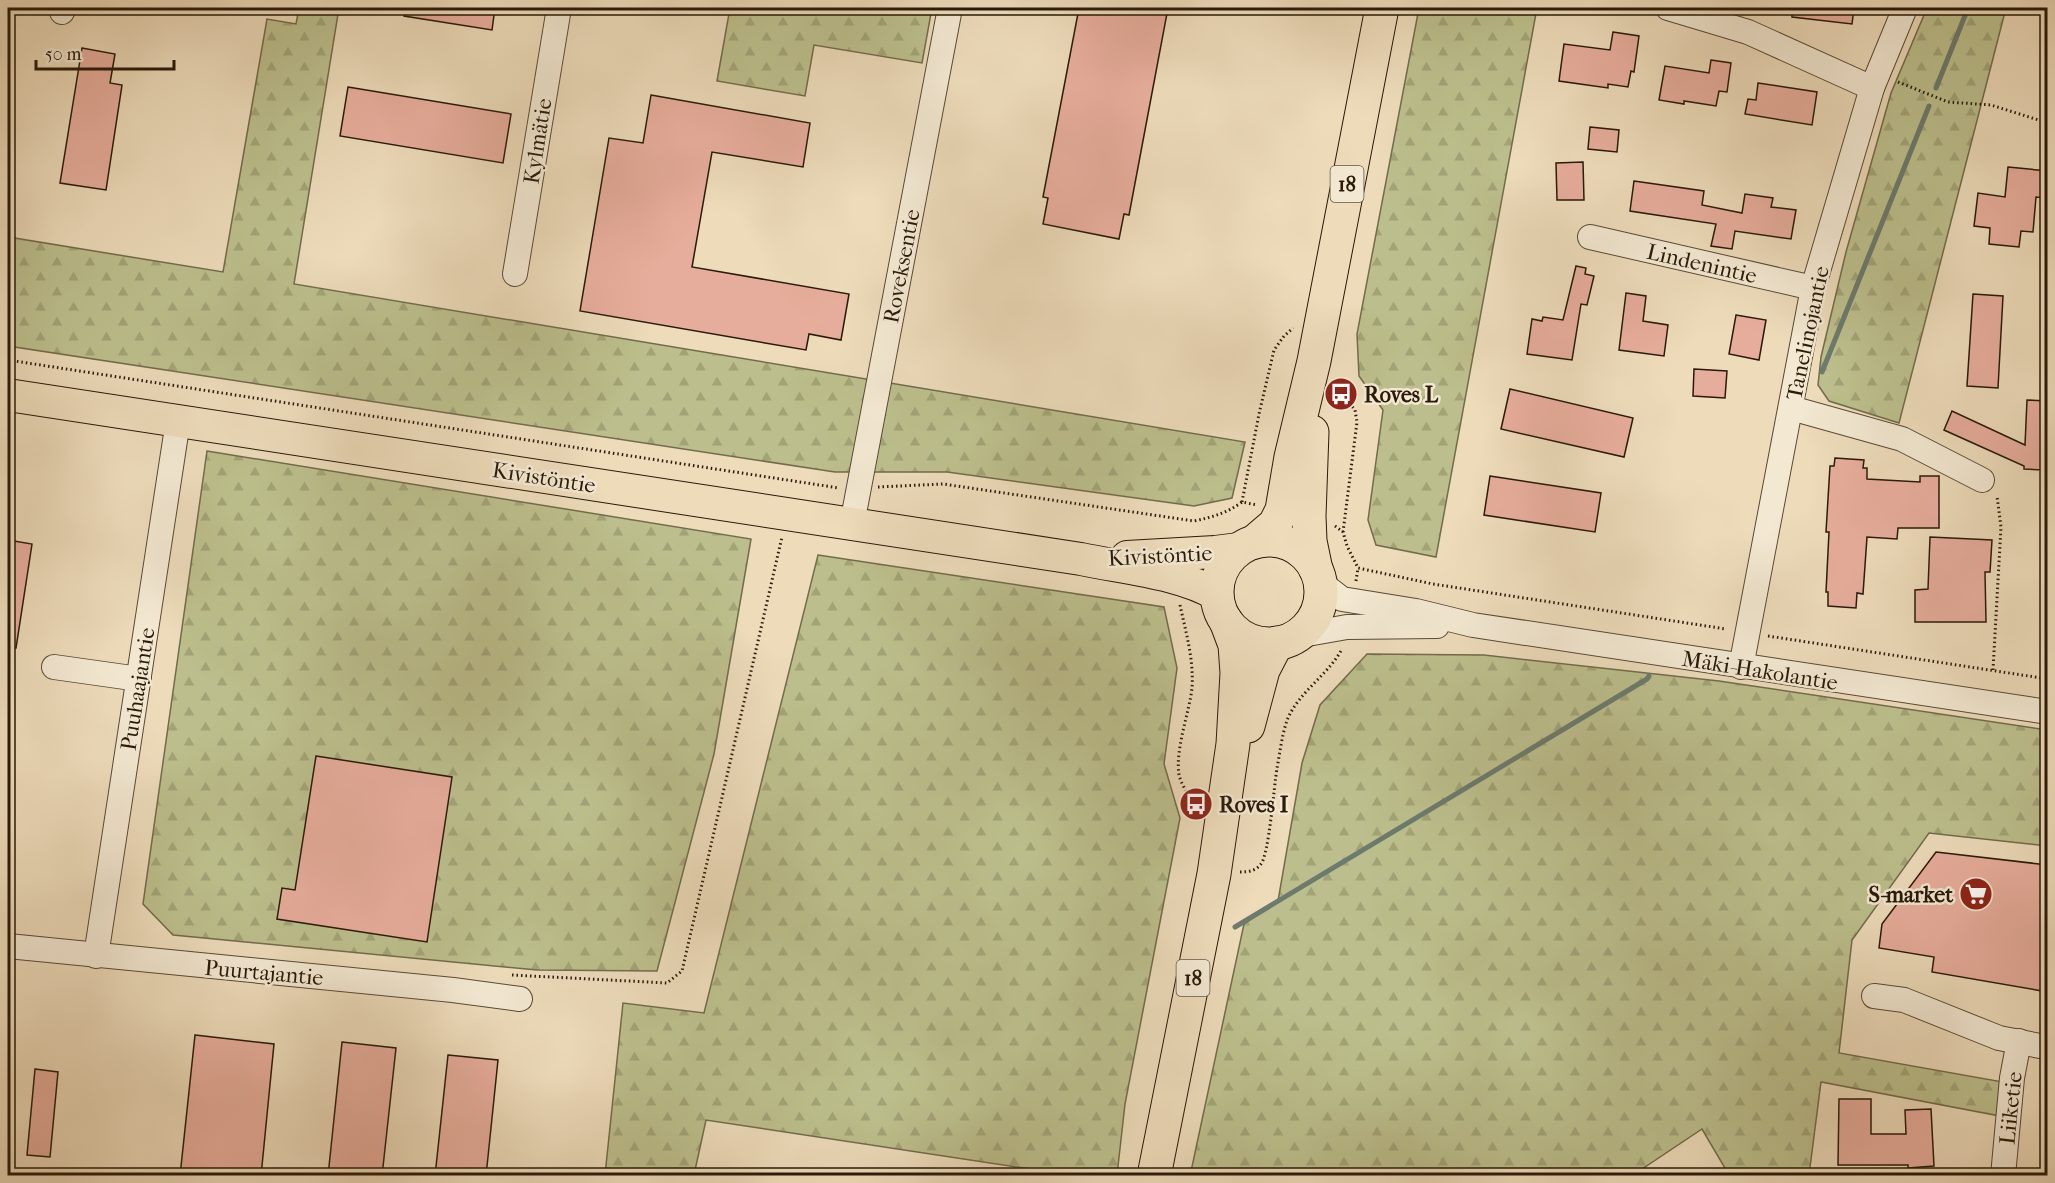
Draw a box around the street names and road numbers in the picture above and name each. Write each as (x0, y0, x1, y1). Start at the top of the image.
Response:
street label: Kylmätie (518, 96, 558, 186)
road number: 18 (1330, 166, 1364, 202)
street label: Roveksentie (878, 207, 926, 325)
street label: Lindenintie (1644, 239, 1759, 289)
street label: Tanelinojantie (1781, 264, 1835, 403)
street label: Kivistöntie (490, 457, 598, 499)
street label: Kivistöntie (1107, 540, 1213, 572)
street label: Puuhaajantie (115, 626, 161, 753)
street label: Mäki-Hakolantie (1680, 646, 1840, 696)
street label: Puurtajantie (203, 955, 324, 991)
road number: 18 (1176, 960, 1210, 996)
street label: Liiketie (1994, 1070, 2028, 1146)

